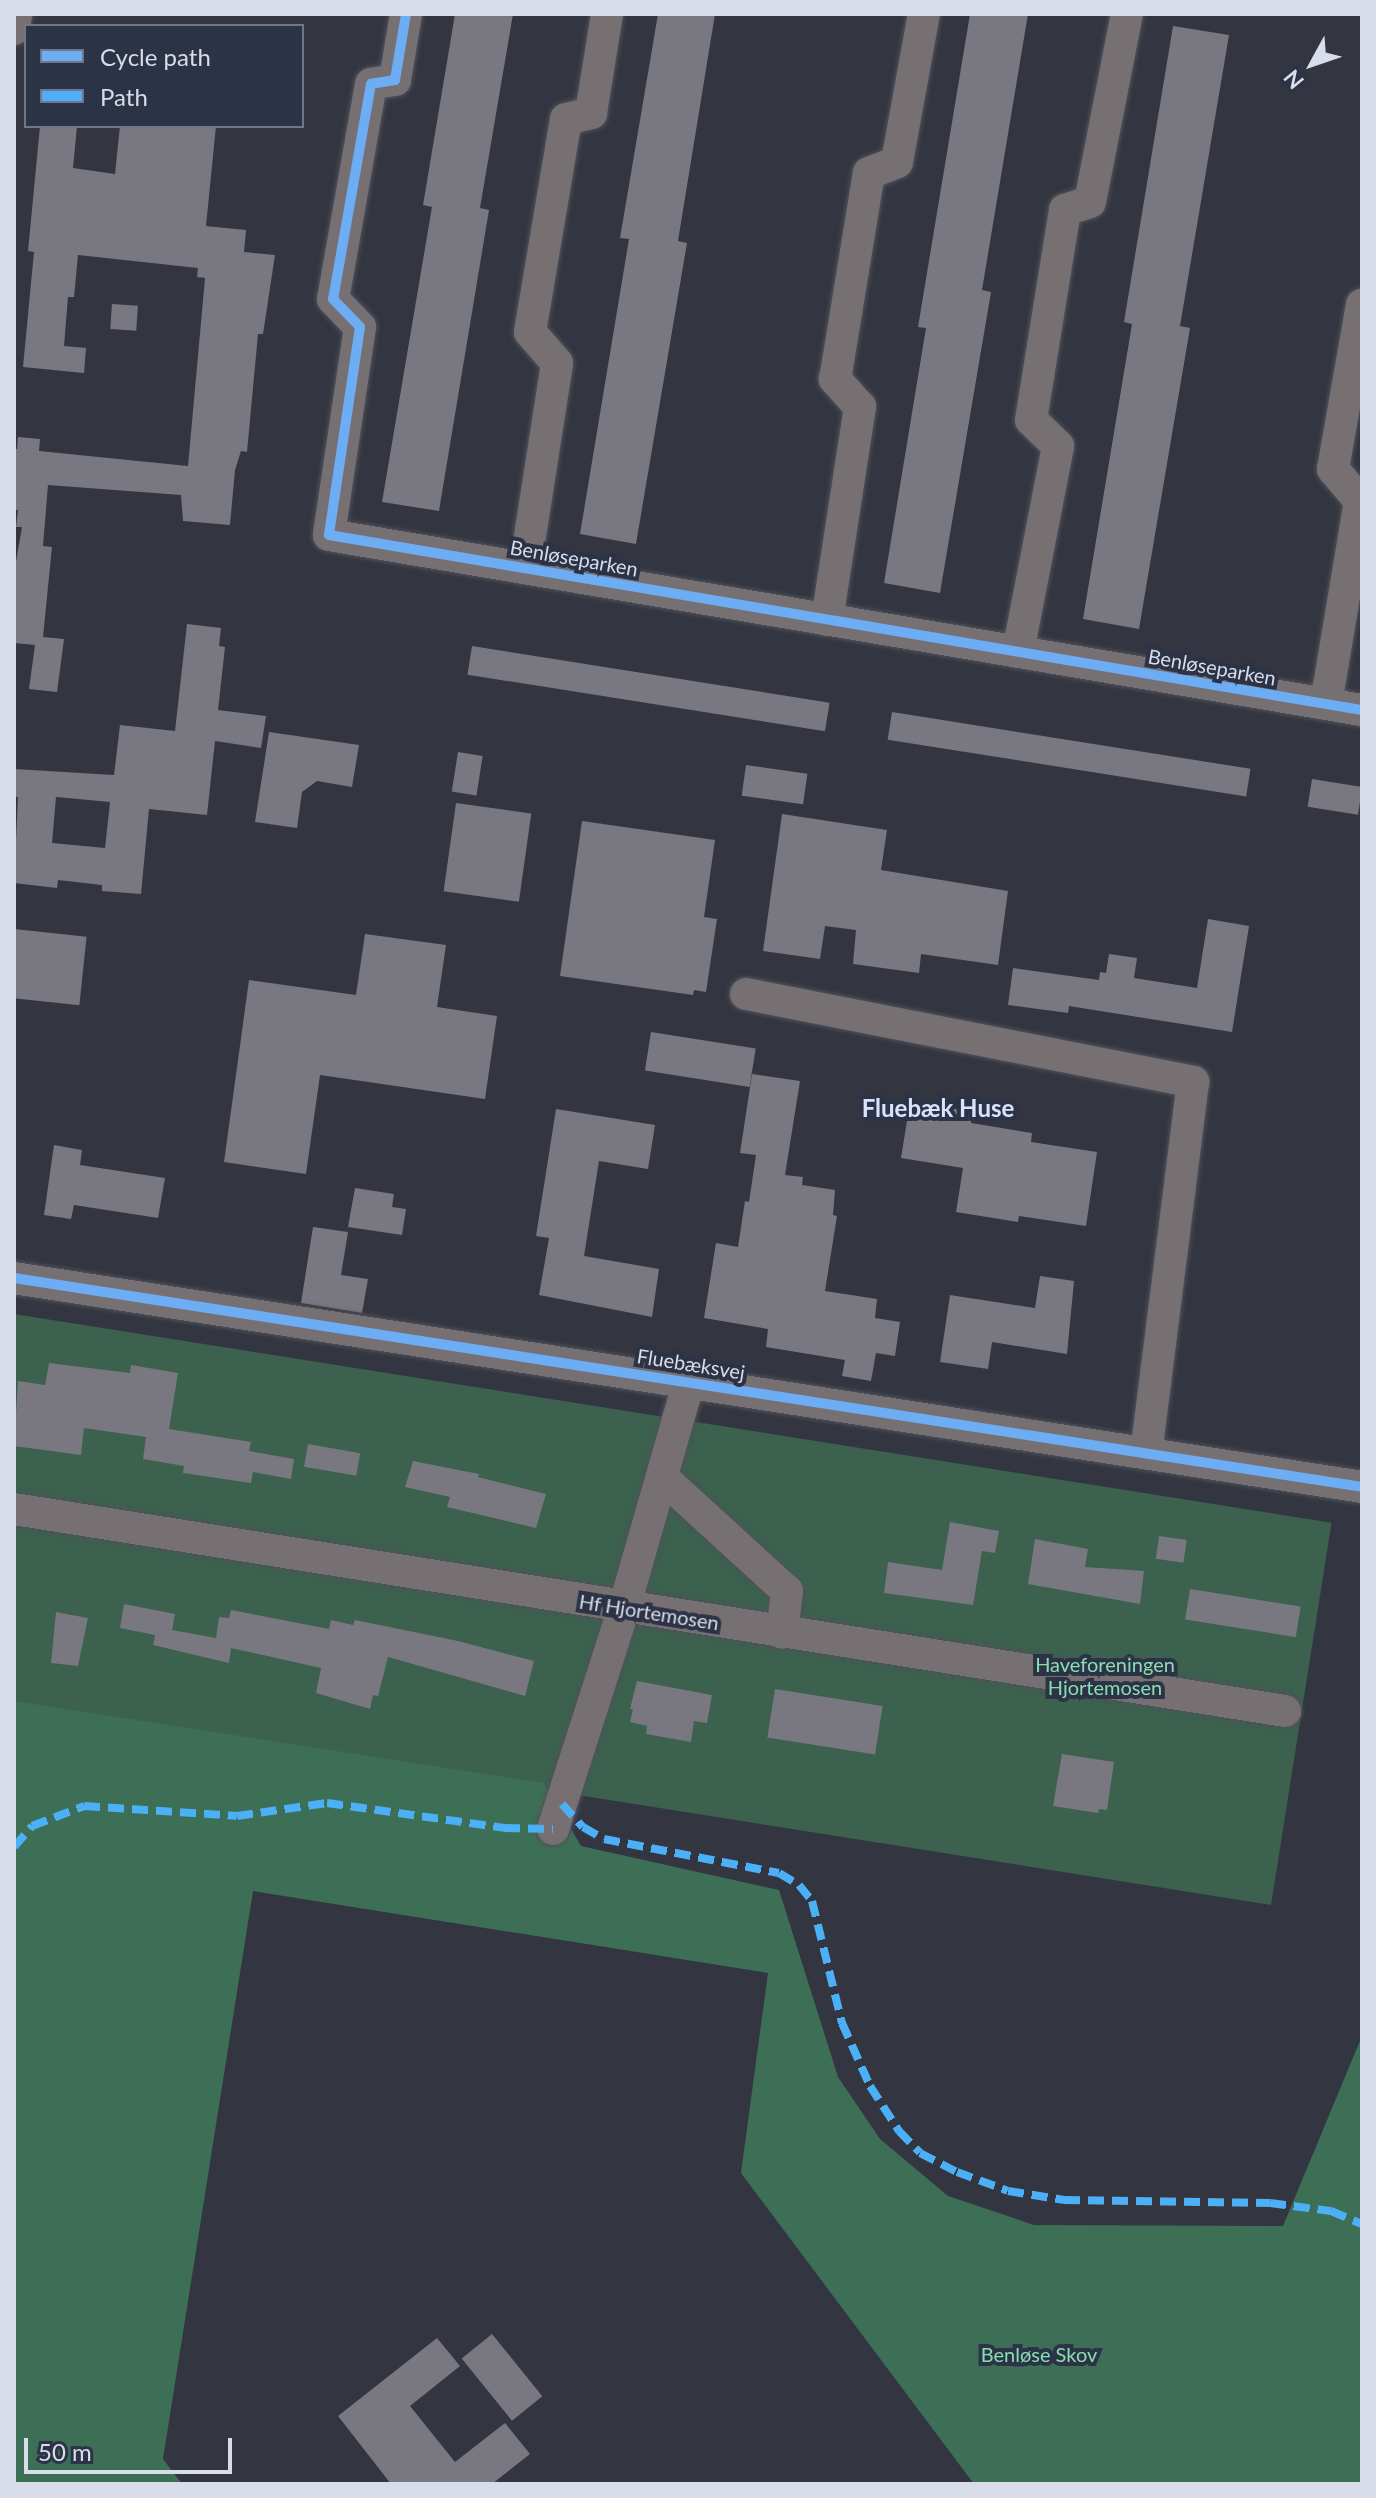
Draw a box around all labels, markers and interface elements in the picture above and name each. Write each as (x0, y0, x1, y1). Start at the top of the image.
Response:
legend (24, 24, 304, 128)
north arrow (1272, 24, 1352, 104)
text: Cycle path (100, 42, 211, 71)
text: N (1277, 65, 1309, 95)
text: Path (100, 82, 148, 111)
street label: Benløseparken (508, 535, 640, 581)
street label: Benløseparken (1146, 644, 1278, 690)
district label: Fluebæk Huse (862, 1094, 1014, 1122)
street label: Fluebæksvej (635, 1344, 747, 1384)
street label: Hf Hjortemosen (577, 1589, 721, 1635)
park label: Haveforeningen Hjortemosen (1035, 1652, 1175, 1699)
park label: Benløse Skov (981, 2342, 1097, 2366)
scale bar (28, 2422, 236, 2472)
text: 50 m (38, 2437, 92, 2466)

